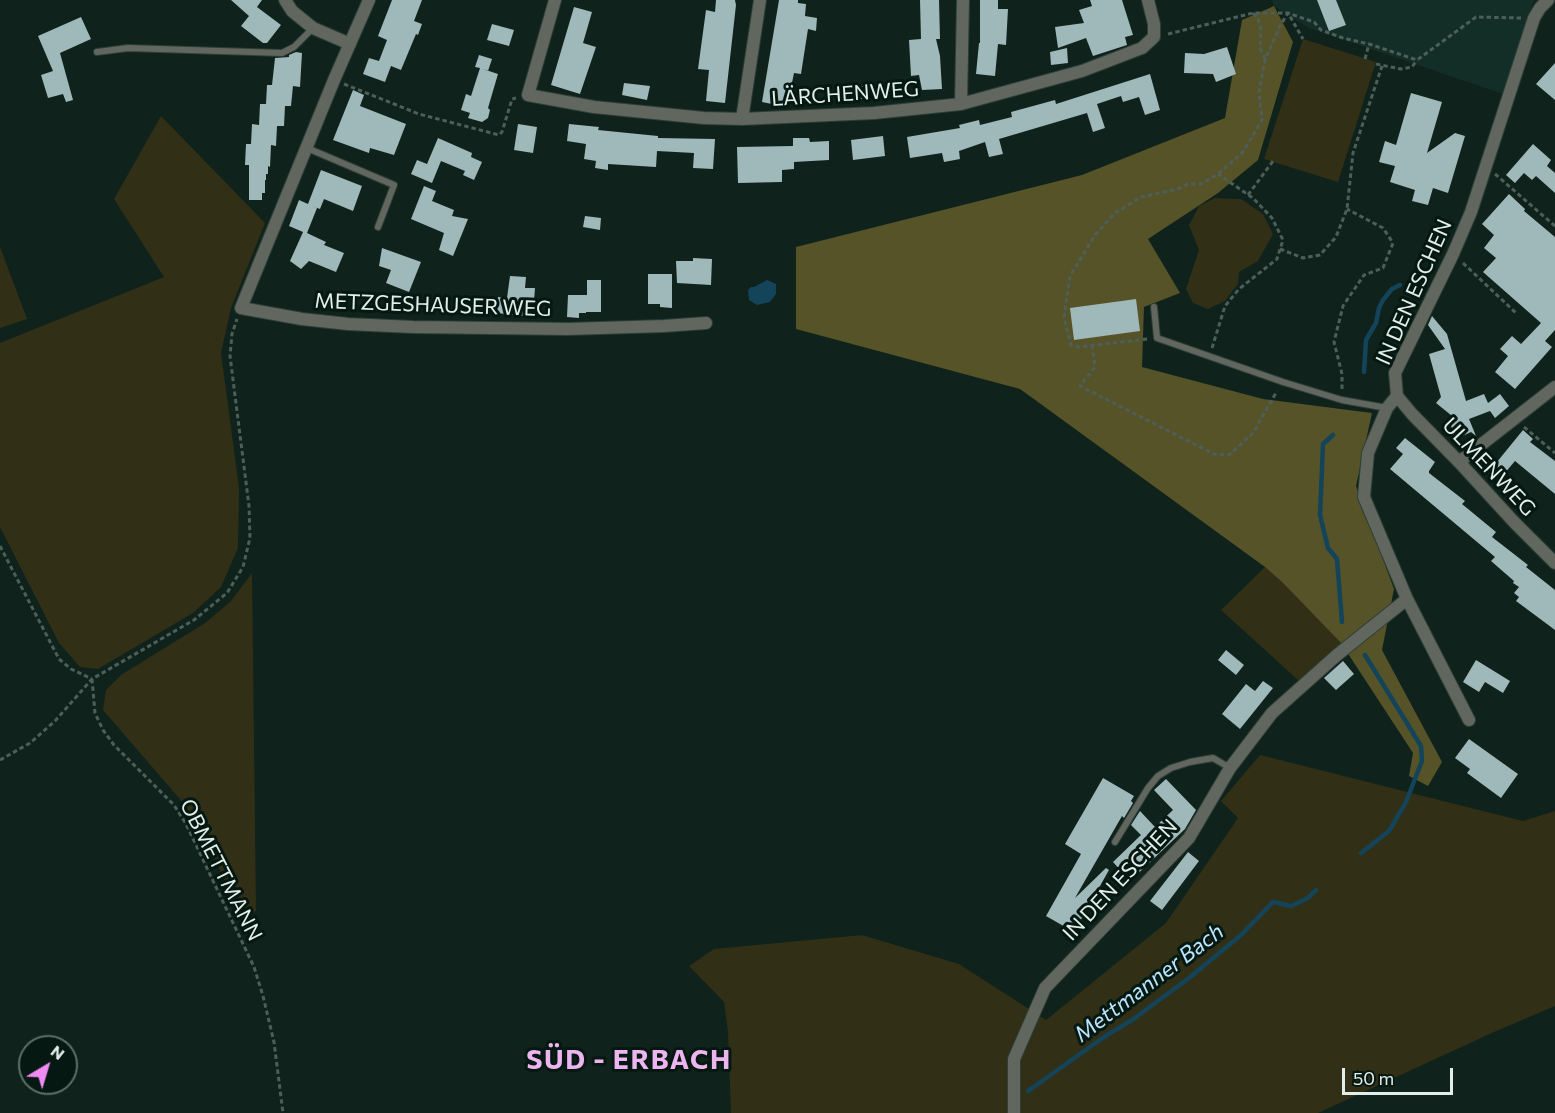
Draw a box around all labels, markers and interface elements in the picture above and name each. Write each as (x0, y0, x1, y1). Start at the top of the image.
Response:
street label: LÄRCHENWEG (770, 76, 920, 112)
street label: IN DEN ESCHEN (1371, 215, 1457, 369)
street label: METZGESHAUSER WEG (314, 288, 552, 322)
street label: ULMENWEG (1437, 413, 1541, 521)
street label: OBMETTMANN (174, 795, 268, 945)
street label: IN DEN ESCHEN (1057, 814, 1183, 946)
water label: Mettmanner Bach (1069, 918, 1229, 1048)
north arrow (18, 1035, 78, 1095)
text: N (48, 1041, 69, 1063)
district label: SÜD - ERBACH (526, 1044, 732, 1076)
scale bar (1345, 1056, 1456, 1094)
text: 50 m (1353, 1067, 1394, 1089)

